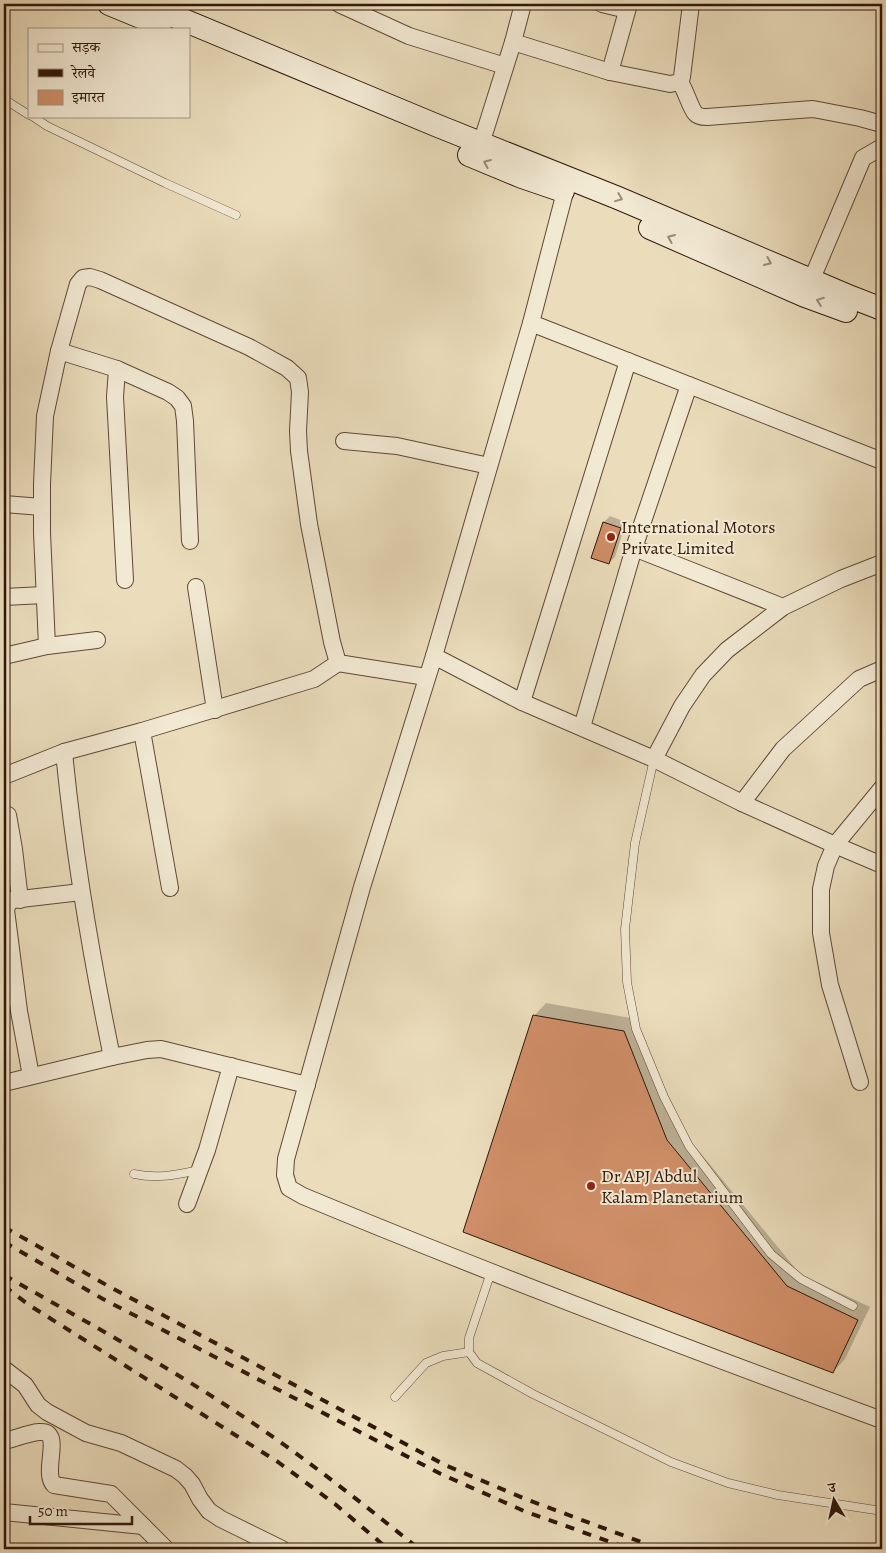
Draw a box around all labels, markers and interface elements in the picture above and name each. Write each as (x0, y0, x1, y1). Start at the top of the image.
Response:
legend (28, 28, 190, 118)
text: सड़क (71, 37, 101, 57)
text: रेलवे (70, 63, 96, 83)
text: इमारत (71, 87, 106, 107)
one-way arrow (483, 158, 492, 169)
one-way arrow (614, 192, 623, 203)
one-way arrow (667, 233, 676, 244)
one-way arrow (763, 256, 772, 267)
one-way arrow (816, 297, 825, 307)
place label: International Motors Private Limited (621, 515, 775, 560)
marker: International Motors Private Limited (605, 531, 617, 543)
place label: Dr APJ Abdul Kalam Planetarium (601, 1164, 743, 1209)
marker: Dr APJ Abdul Kalam Planetarium (585, 1180, 597, 1192)
north arrow (808, 1476, 858, 1526)
text: उ (826, 1478, 838, 1498)
scale bar (30, 1493, 132, 1525)
text: 50 m (38, 1501, 68, 1521)

